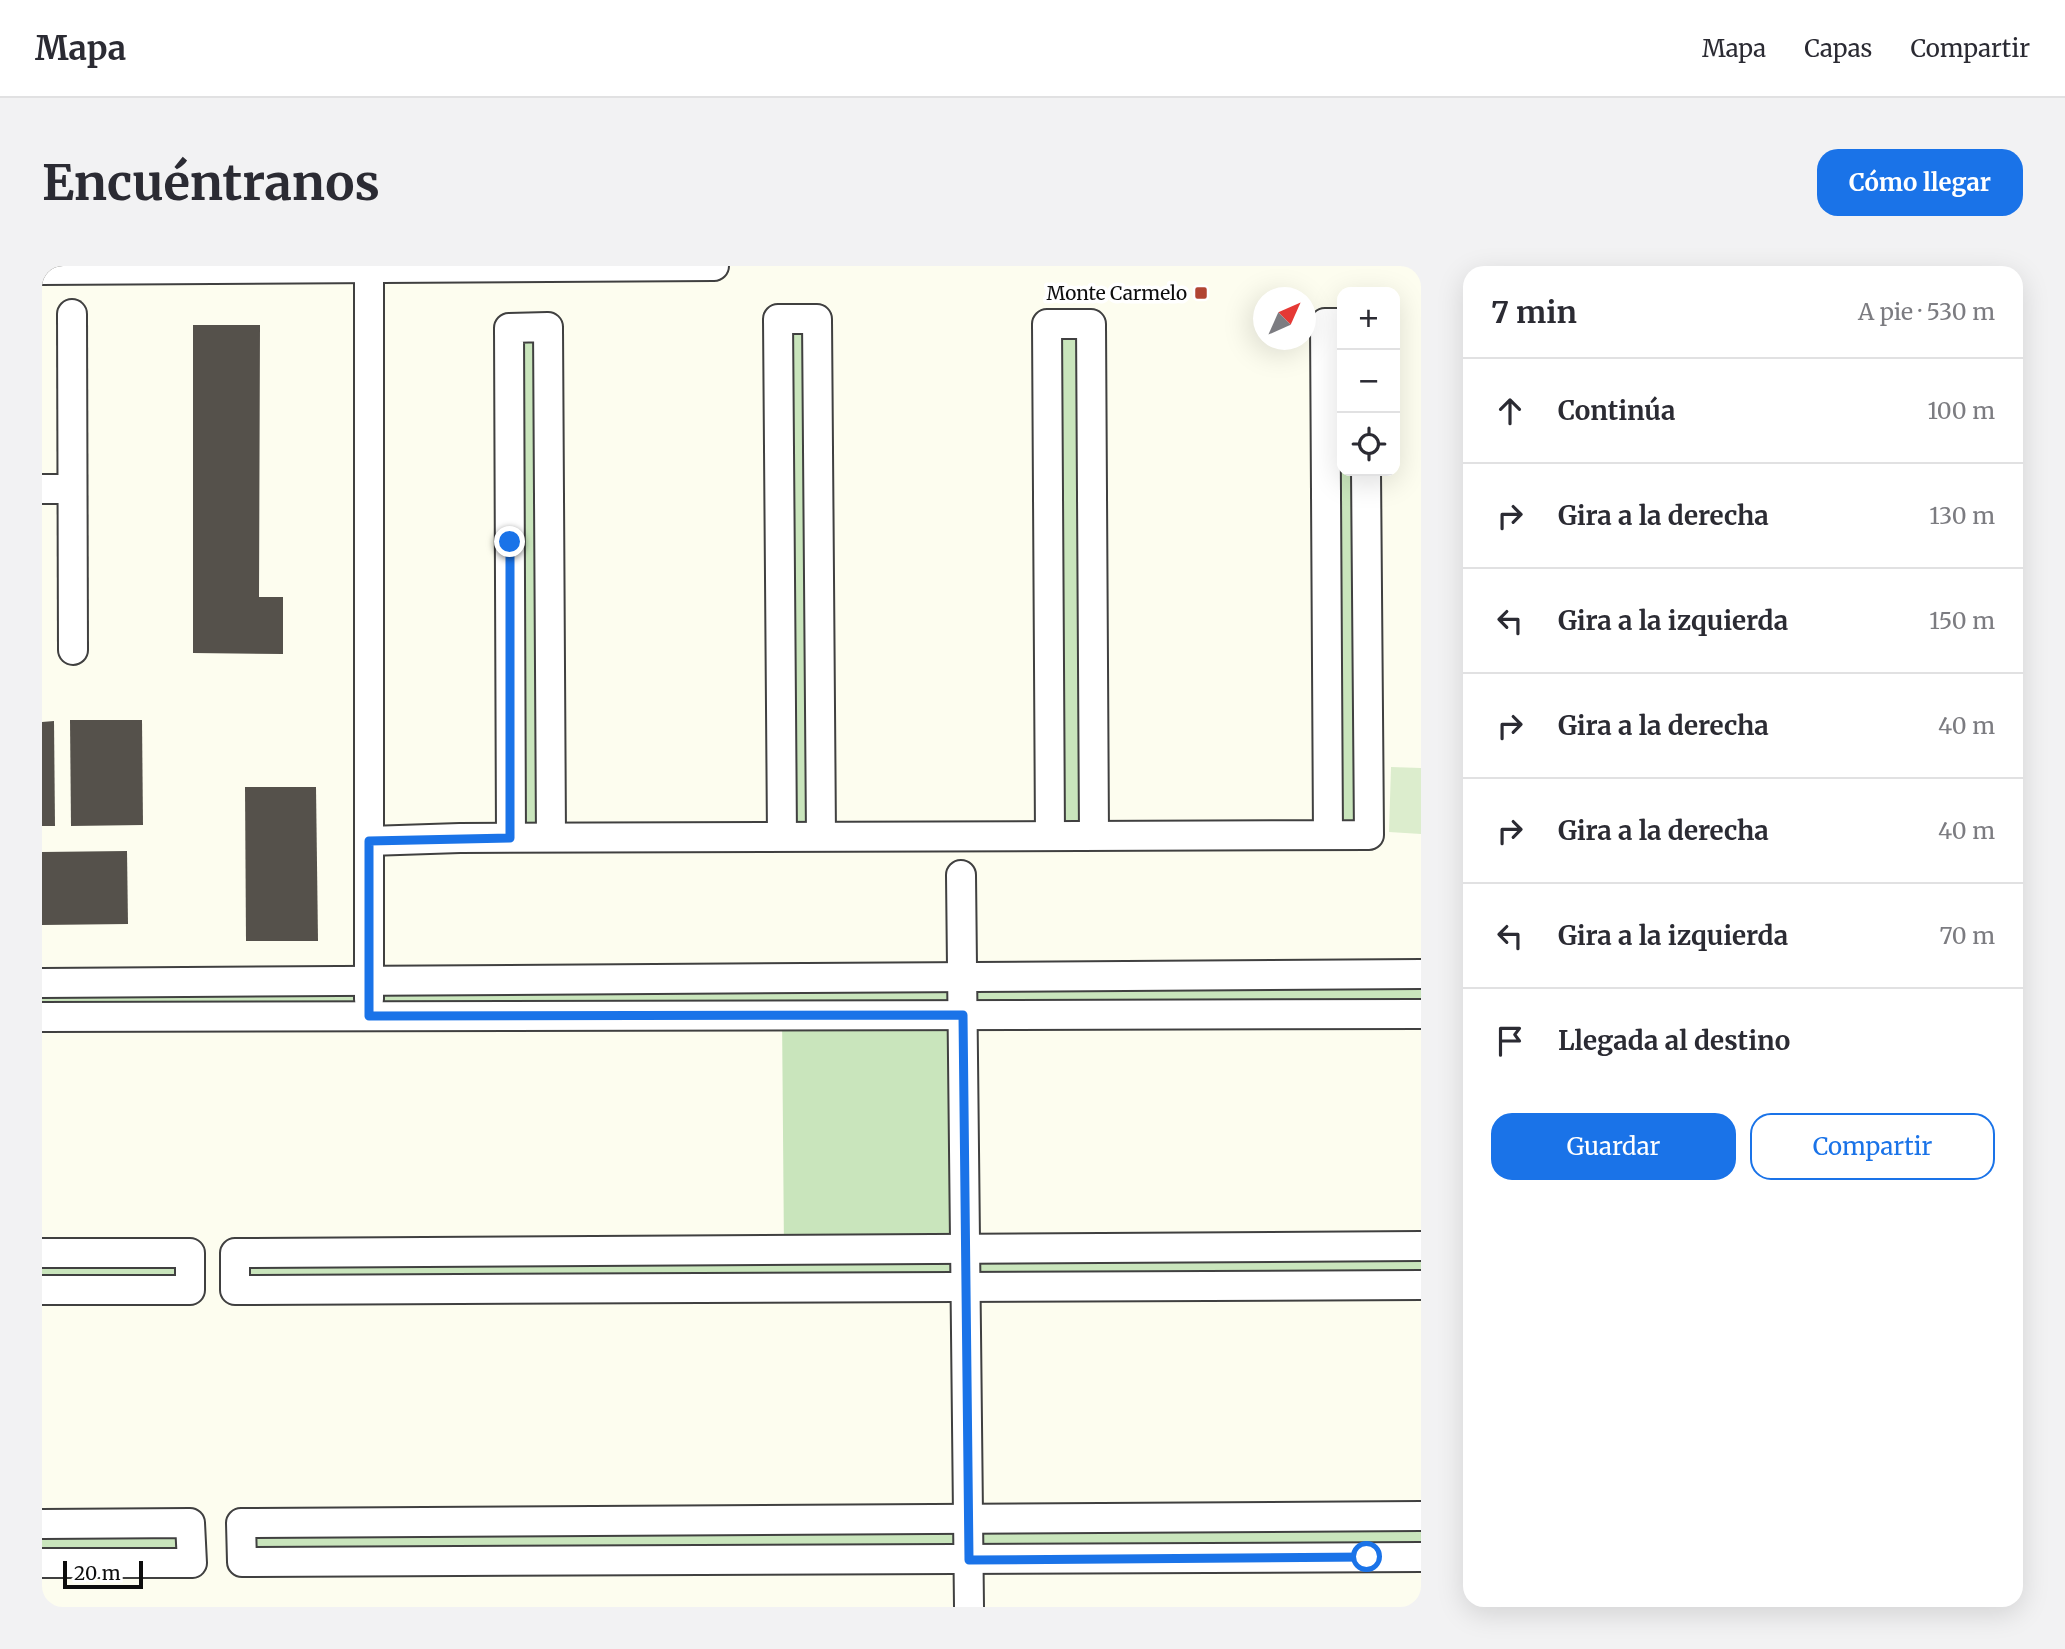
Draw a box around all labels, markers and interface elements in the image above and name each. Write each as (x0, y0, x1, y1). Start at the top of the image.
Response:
text: Mapa (35, 28, 126, 69)
text: Mapa (1702, 33, 1766, 64)
text: Capas (1804, 33, 1872, 64)
text: Compartir (1910, 33, 2030, 64)
button: Cómo llegar (1817, 149, 2023, 216)
text: Encuéntranos (42, 152, 380, 213)
place label: Monte Carmelo (1047, 281, 1187, 305)
marker: Monte Carmelo (1193, 285, 1209, 301)
north arrow (1253, 287, 1316, 350)
map controls (1337, 287, 1400, 476)
button: + (1337, 287, 1400, 350)
text: 7 min (1491, 293, 1577, 331)
text: A pie · 530 m (1858, 297, 1995, 326)
button: − (1337, 350, 1400, 413)
icon: ahead (1491, 392, 1529, 430)
text: Continúa (1558, 394, 1676, 427)
text: 100 m (1927, 396, 1995, 425)
button: locate (1337, 413, 1400, 476)
icon: right (1491, 497, 1529, 535)
text: Gira a la derecha (1558, 499, 1769, 532)
text: 130 m (1929, 501, 1995, 530)
route end (494, 526, 525, 557)
icon: left (1491, 602, 1529, 640)
text: Gira a la izquierda (1558, 604, 1788, 637)
text: 150 m (1929, 606, 1995, 635)
icon: right (1491, 707, 1529, 745)
text: Gira a la derecha (1558, 709, 1769, 742)
text: 40 m (1938, 711, 1995, 740)
icon: right (1491, 812, 1529, 850)
text: Gira a la derecha (1558, 814, 1769, 847)
text: 40 m (1938, 816, 1995, 845)
icon: left (1491, 917, 1529, 955)
text: Gira a la izquierda (1558, 919, 1788, 952)
text: 70 m (1939, 921, 1995, 950)
icon: arrive (1491, 1022, 1529, 1060)
text: Llegada al destino (1558, 1024, 1790, 1057)
button: Guardar (1491, 1113, 1736, 1180)
button: Compartir (1750, 1113, 1995, 1180)
route start (1351, 1541, 1382, 1572)
scale bar (63, 1558, 144, 1590)
text: 20 m (74, 1561, 121, 1585)

